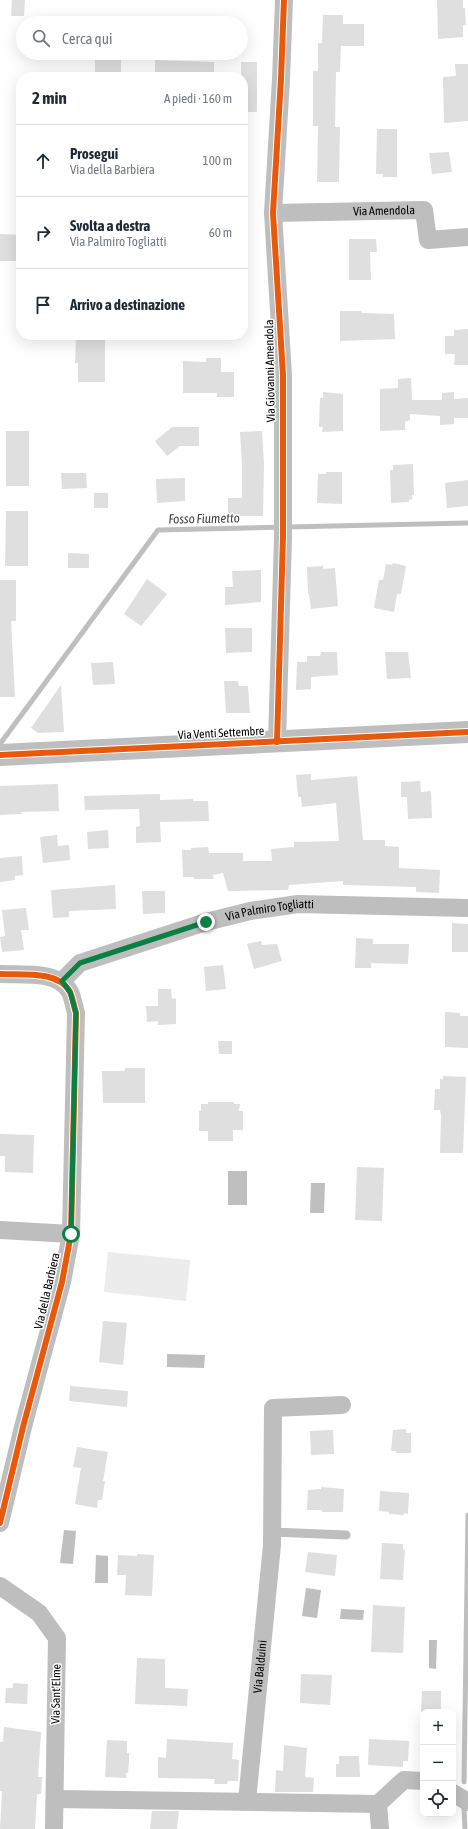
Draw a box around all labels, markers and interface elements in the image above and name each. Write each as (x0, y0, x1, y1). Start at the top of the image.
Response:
search box (16, 16, 248, 60)
icon: search (30, 27, 52, 49)
text: Cerca qui (62, 30, 112, 47)
text: 2 min (32, 88, 67, 108)
text: A piedi · 160 m (164, 91, 232, 106)
text: Prosegui (70, 145, 118, 162)
icon: ahead (32, 150, 54, 172)
text: 100 m (203, 153, 232, 168)
text: Via della Barbiera (70, 162, 155, 177)
street label: Via Amendola (353, 203, 415, 218)
text: Svolta a destra (70, 217, 150, 234)
icon: right (32, 222, 54, 244)
text: 60 m (209, 225, 232, 240)
text: Via Palmiro Togliatti (70, 234, 166, 249)
icon: arrive (32, 294, 54, 316)
text: Arrivo a destinazione (70, 296, 185, 313)
street label: Via Giovanni Amendola (262, 319, 278, 423)
water label: Fosso Fiumetto (168, 510, 240, 527)
street label: Via Venti Settembre (177, 724, 265, 742)
street label: Via Palmiro Togliatti (224, 897, 314, 924)
route end (197, 913, 215, 931)
route start (62, 1225, 80, 1243)
street label: Via della Barbiera (31, 1251, 63, 1331)
street label: Via Balduini (251, 1640, 270, 1694)
street label: Via Sant'Elme (48, 1664, 64, 1724)
map controls (420, 1709, 456, 1817)
button: + (420, 1709, 456, 1745)
button: − (420, 1745, 456, 1781)
button: locate (420, 1781, 456, 1817)

